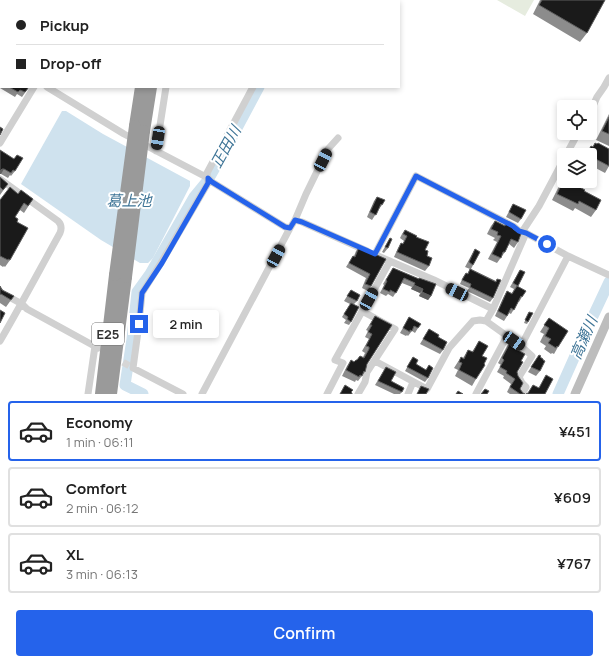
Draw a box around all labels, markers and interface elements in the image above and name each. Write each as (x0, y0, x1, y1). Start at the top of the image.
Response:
text: Pickup (40, 15, 89, 36)
text: Drop-off (40, 53, 101, 74)
map controls (557, 100, 597, 188)
button: locate (557, 100, 597, 140)
water label: 正田川 (205, 120, 247, 172)
car (150, 125, 166, 151)
car (312, 147, 334, 173)
button: layers (557, 148, 597, 188)
water label: 葛上池 (106, 190, 153, 211)
route start (538, 235, 556, 253)
car (265, 243, 287, 269)
car (444, 281, 470, 303)
car (358, 286, 380, 312)
callout: 2 min (153, 310, 219, 338)
water label: 高瀬川 (565, 311, 603, 363)
route end (130, 315, 148, 333)
text: 2 min (169, 315, 203, 333)
road number: E25 (92, 323, 124, 345)
car (501, 329, 527, 353)
text: Economy (66, 412, 133, 433)
icon: car (18, 413, 54, 449)
text: ¥451 (559, 421, 591, 442)
text: 1 min · 06:11 (66, 433, 134, 451)
text: Comfort (66, 478, 127, 499)
icon: car (18, 479, 54, 515)
text: ¥609 (554, 487, 591, 508)
text: 2 min · 06:12 (66, 499, 138, 517)
text: XL (66, 544, 84, 565)
icon: car (18, 545, 54, 581)
text: ¥767 (557, 553, 591, 574)
text: 3 min · 06:13 (66, 565, 138, 583)
button: Confirm (16, 610, 593, 656)

